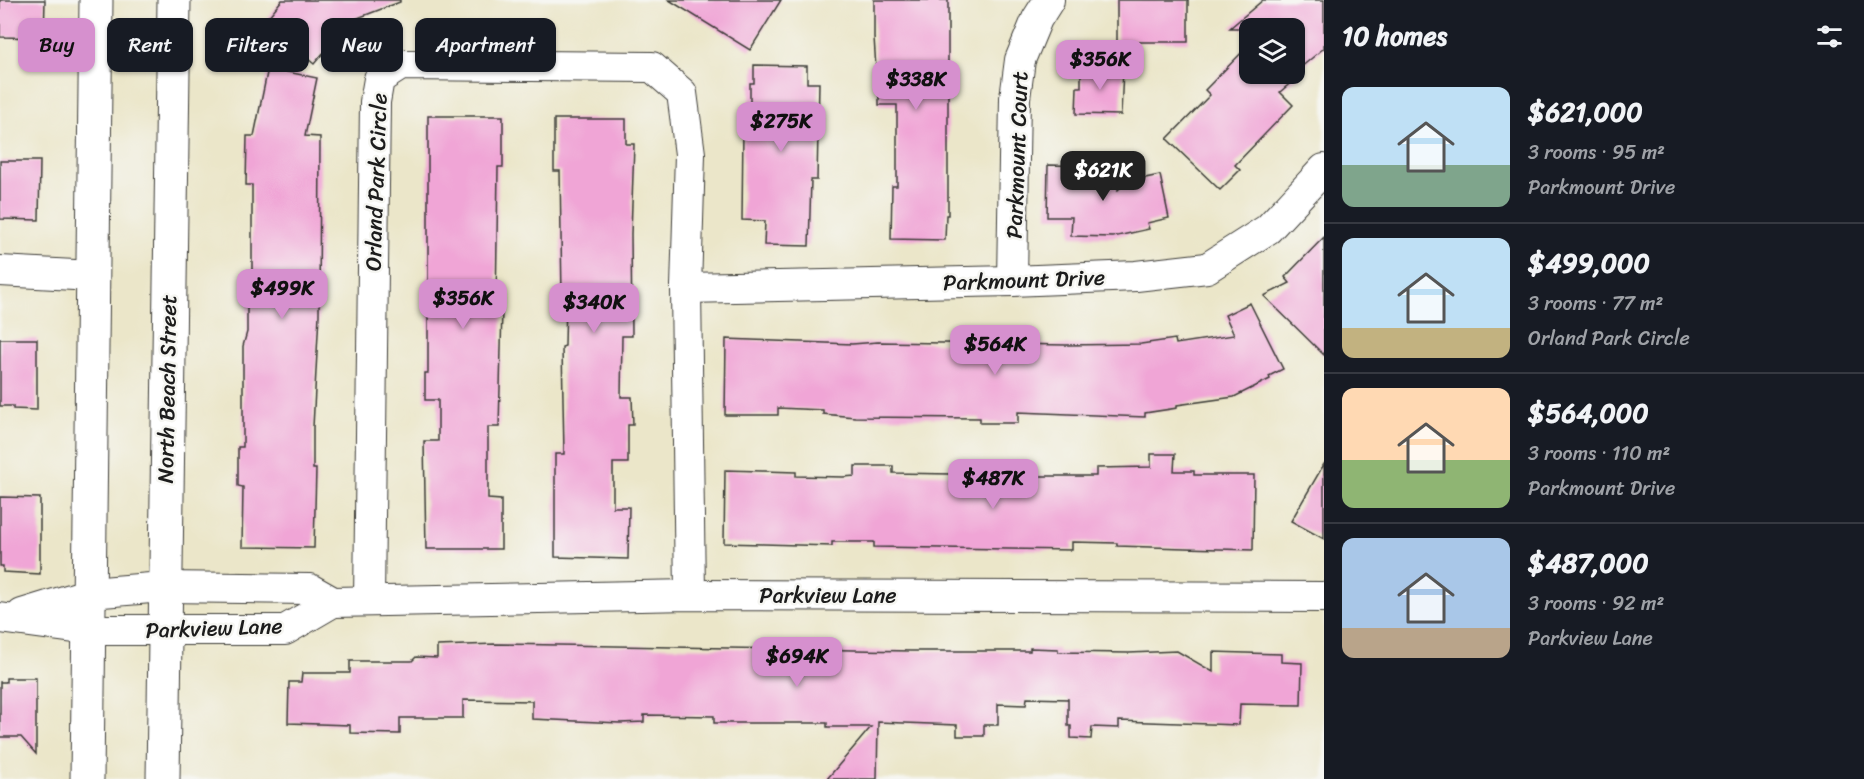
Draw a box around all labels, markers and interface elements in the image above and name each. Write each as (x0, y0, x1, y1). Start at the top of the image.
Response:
text: 10 homes (1342, 13, 1447, 59)
chip: Buy (18, 18, 95, 72)
chip: Rent (107, 18, 193, 72)
chip: Filters (205, 18, 309, 72)
chip: New (321, 18, 403, 72)
chip: Apartment (415, 18, 556, 72)
map controls (1239, 18, 1305, 84)
button: layers (1239, 18, 1305, 84)
icon: filters (1813, 20, 1846, 53)
pin: $356K (1058, 40, 1142, 91)
text: $356K (1070, 42, 1130, 77)
pin: $338K (874, 60, 958, 111)
text: $338K (886, 62, 946, 97)
street label: Parkmount Court (995, 70, 1039, 239)
text: $621,000 (1528, 89, 1643, 135)
street label: Orland Park Circle (353, 92, 399, 272)
pin: $275K (739, 102, 823, 153)
text: $275K (751, 104, 811, 139)
icon: home (1390, 111, 1462, 183)
text: 3 rooms · 95 m² (1528, 135, 1665, 170)
pin: $621K (1061, 151, 1145, 202)
text: $621K (1074, 153, 1132, 188)
text: Parkmount Drive (1528, 170, 1675, 205)
text: $499,000 (1528, 240, 1650, 286)
street label: Parkmount Drive (942, 258, 1106, 302)
icon: home (1390, 262, 1462, 334)
pin: $499K (240, 269, 324, 320)
text: $499K (251, 271, 313, 306)
pin: $356K (421, 279, 505, 330)
text: $356K (433, 281, 493, 316)
pin: $340K (552, 283, 636, 334)
text: $340K (563, 285, 625, 320)
text: 3 rooms · 77 m² (1528, 286, 1663, 321)
street label: North Beach Street (146, 294, 188, 484)
text: Orland Park Circle (1528, 321, 1690, 356)
pin: $564K (953, 325, 1037, 376)
text: $564K (964, 327, 1026, 362)
text: $564,000 (1528, 390, 1649, 436)
icon: home (1390, 412, 1462, 484)
text: 3 rooms · 110 m² (1528, 436, 1670, 471)
pin: $487K (951, 459, 1035, 510)
text: $487K (962, 461, 1024, 496)
text: Parkmount Drive (1528, 471, 1675, 506)
text: $487,000 (1528, 540, 1649, 586)
icon: home (1390, 562, 1462, 634)
street label: Parkview Lane (759, 576, 897, 615)
text: 3 rooms · 92 m² (1528, 586, 1664, 621)
street label: Parkview Lane (145, 606, 283, 650)
text: Parkview Lane (1528, 621, 1653, 656)
pin: $694K (755, 637, 839, 688)
text: $694K (766, 639, 828, 674)

